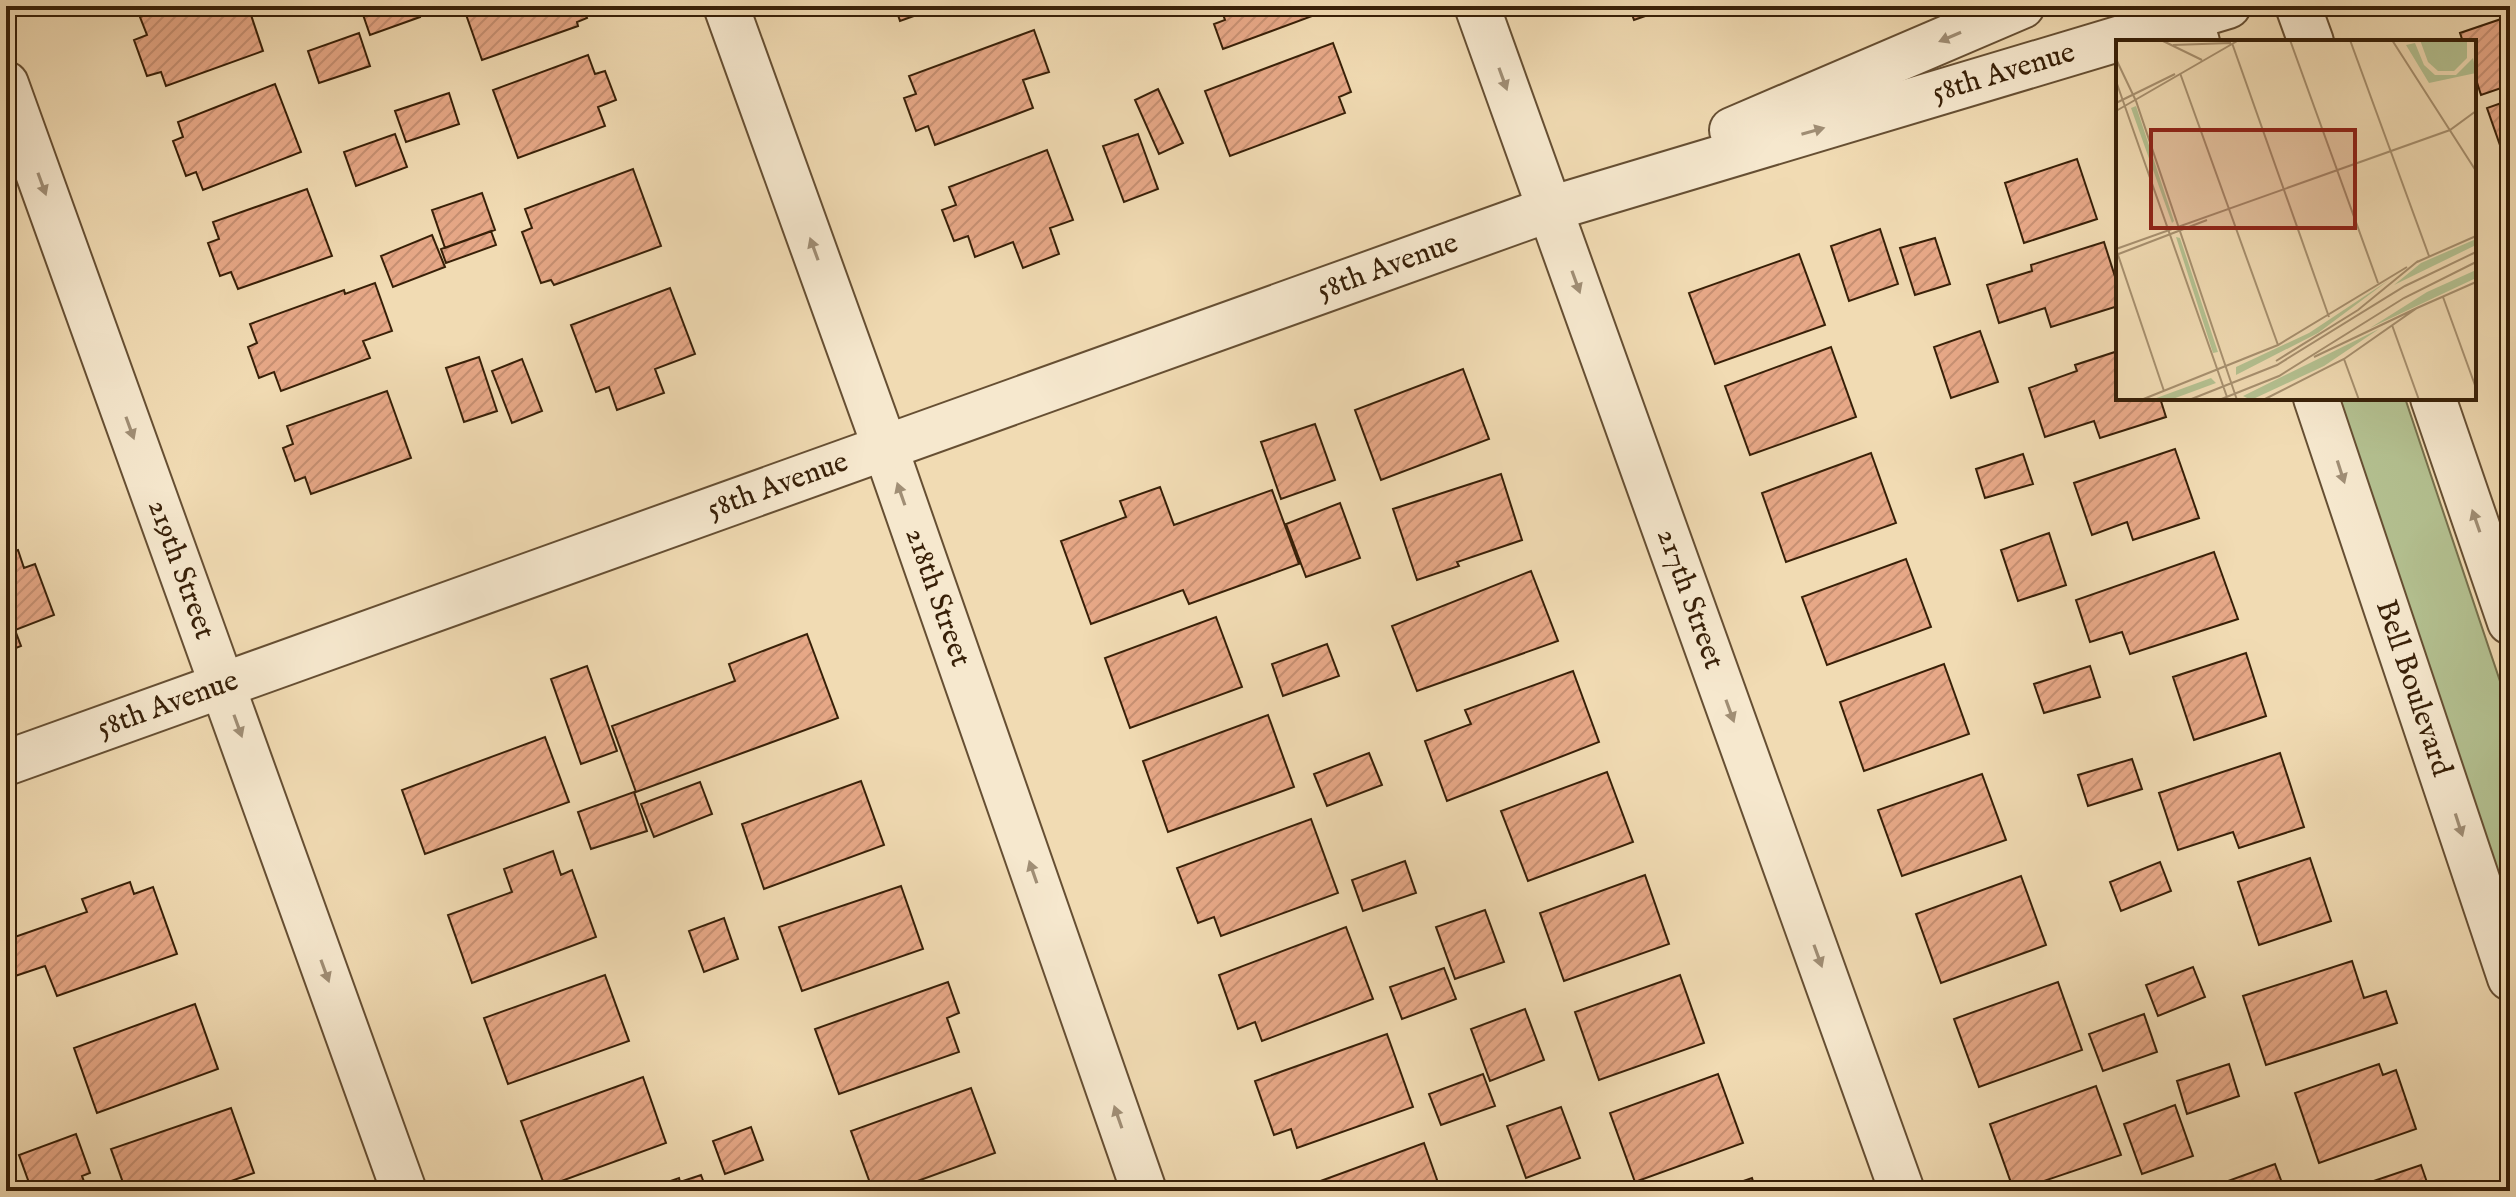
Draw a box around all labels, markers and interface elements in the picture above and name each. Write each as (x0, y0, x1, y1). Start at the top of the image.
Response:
one-way arrow (1938, 30, 1962, 43)
street label: 58th Avenue (1928, 34, 2080, 112)
inset map (2116, 40, 2476, 400)
one-way arrow (1498, 67, 1510, 91)
one-way arrow (1801, 124, 1825, 137)
one-way arrow (36, 172, 49, 196)
street label: 58th Avenue (1312, 224, 1463, 310)
one-way arrow (807, 237, 819, 261)
one-way arrow (1571, 270, 1583, 294)
one-way arrow (125, 417, 137, 441)
street label: 58th Avenue (702, 443, 854, 529)
one-way arrow (2335, 460, 2347, 484)
one-way arrow (895, 482, 907, 506)
street label: 219th Street (138, 495, 223, 645)
one-way arrow (2469, 509, 2481, 533)
street label: 218th Street (896, 523, 979, 672)
street label: 217th Street (1647, 524, 1732, 674)
street label: Bell Boulevard (2366, 595, 2460, 782)
street label: 58th Avenue (92, 662, 244, 748)
one-way arrow (1725, 699, 1737, 723)
one-way arrow (232, 714, 244, 738)
one-way arrow (2453, 813, 2465, 837)
one-way arrow (1026, 859, 1038, 883)
one-way arrow (1812, 944, 1825, 968)
one-way arrow (319, 959, 332, 983)
one-way arrow (1111, 1105, 1124, 1129)

